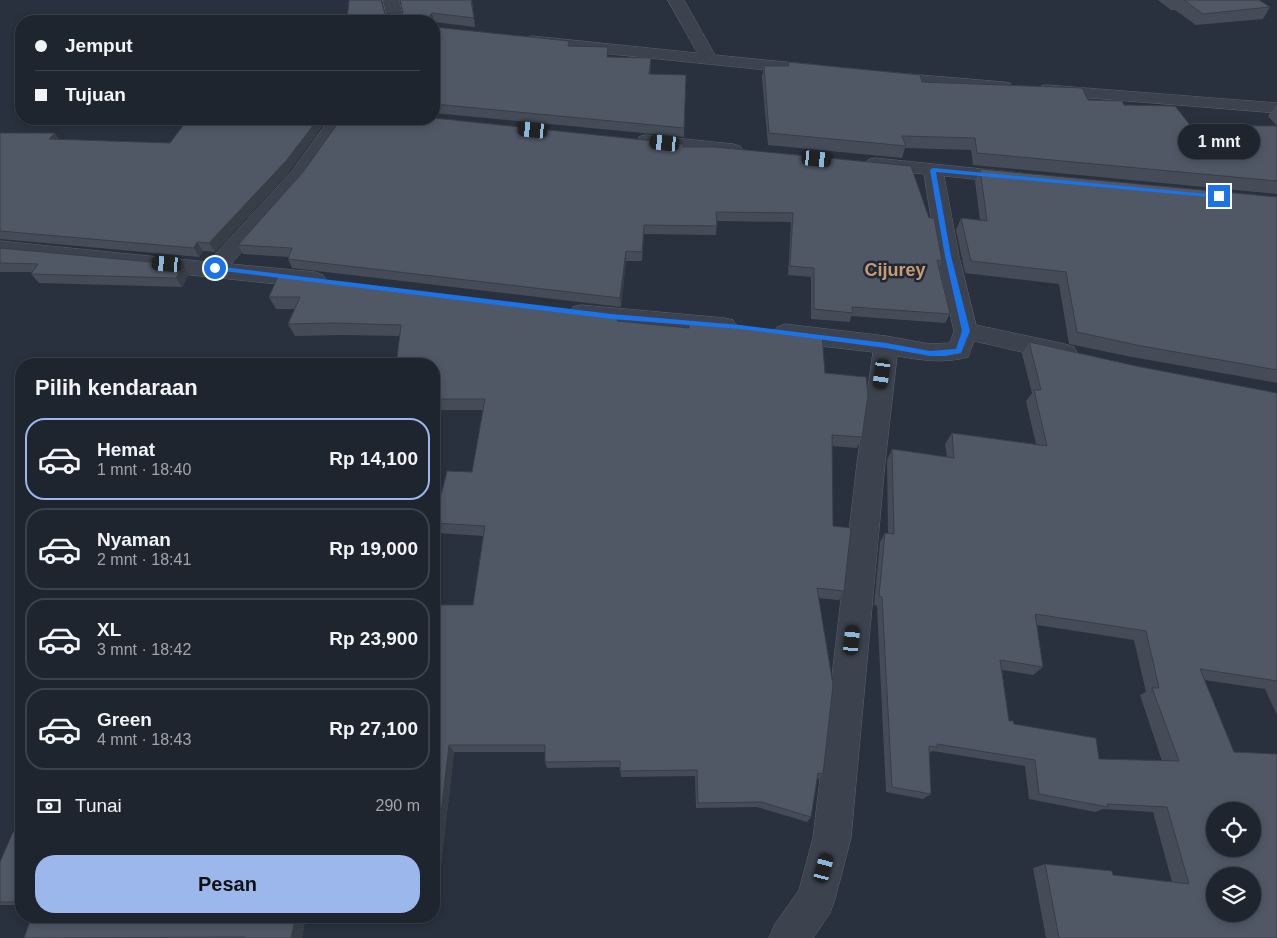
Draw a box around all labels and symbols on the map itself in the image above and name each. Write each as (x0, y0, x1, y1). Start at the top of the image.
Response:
car (517, 121, 548, 139)
callout: 1 mnt (1178, 124, 1260, 158)
car (649, 134, 680, 152)
car (801, 150, 832, 168)
route end (1208, 185, 1230, 207)
car (151, 255, 182, 273)
route start (204, 257, 226, 279)
district label: Cijurey (864, 260, 926, 280)
car (872, 358, 891, 390)
car (842, 624, 861, 656)
car (812, 852, 835, 884)

